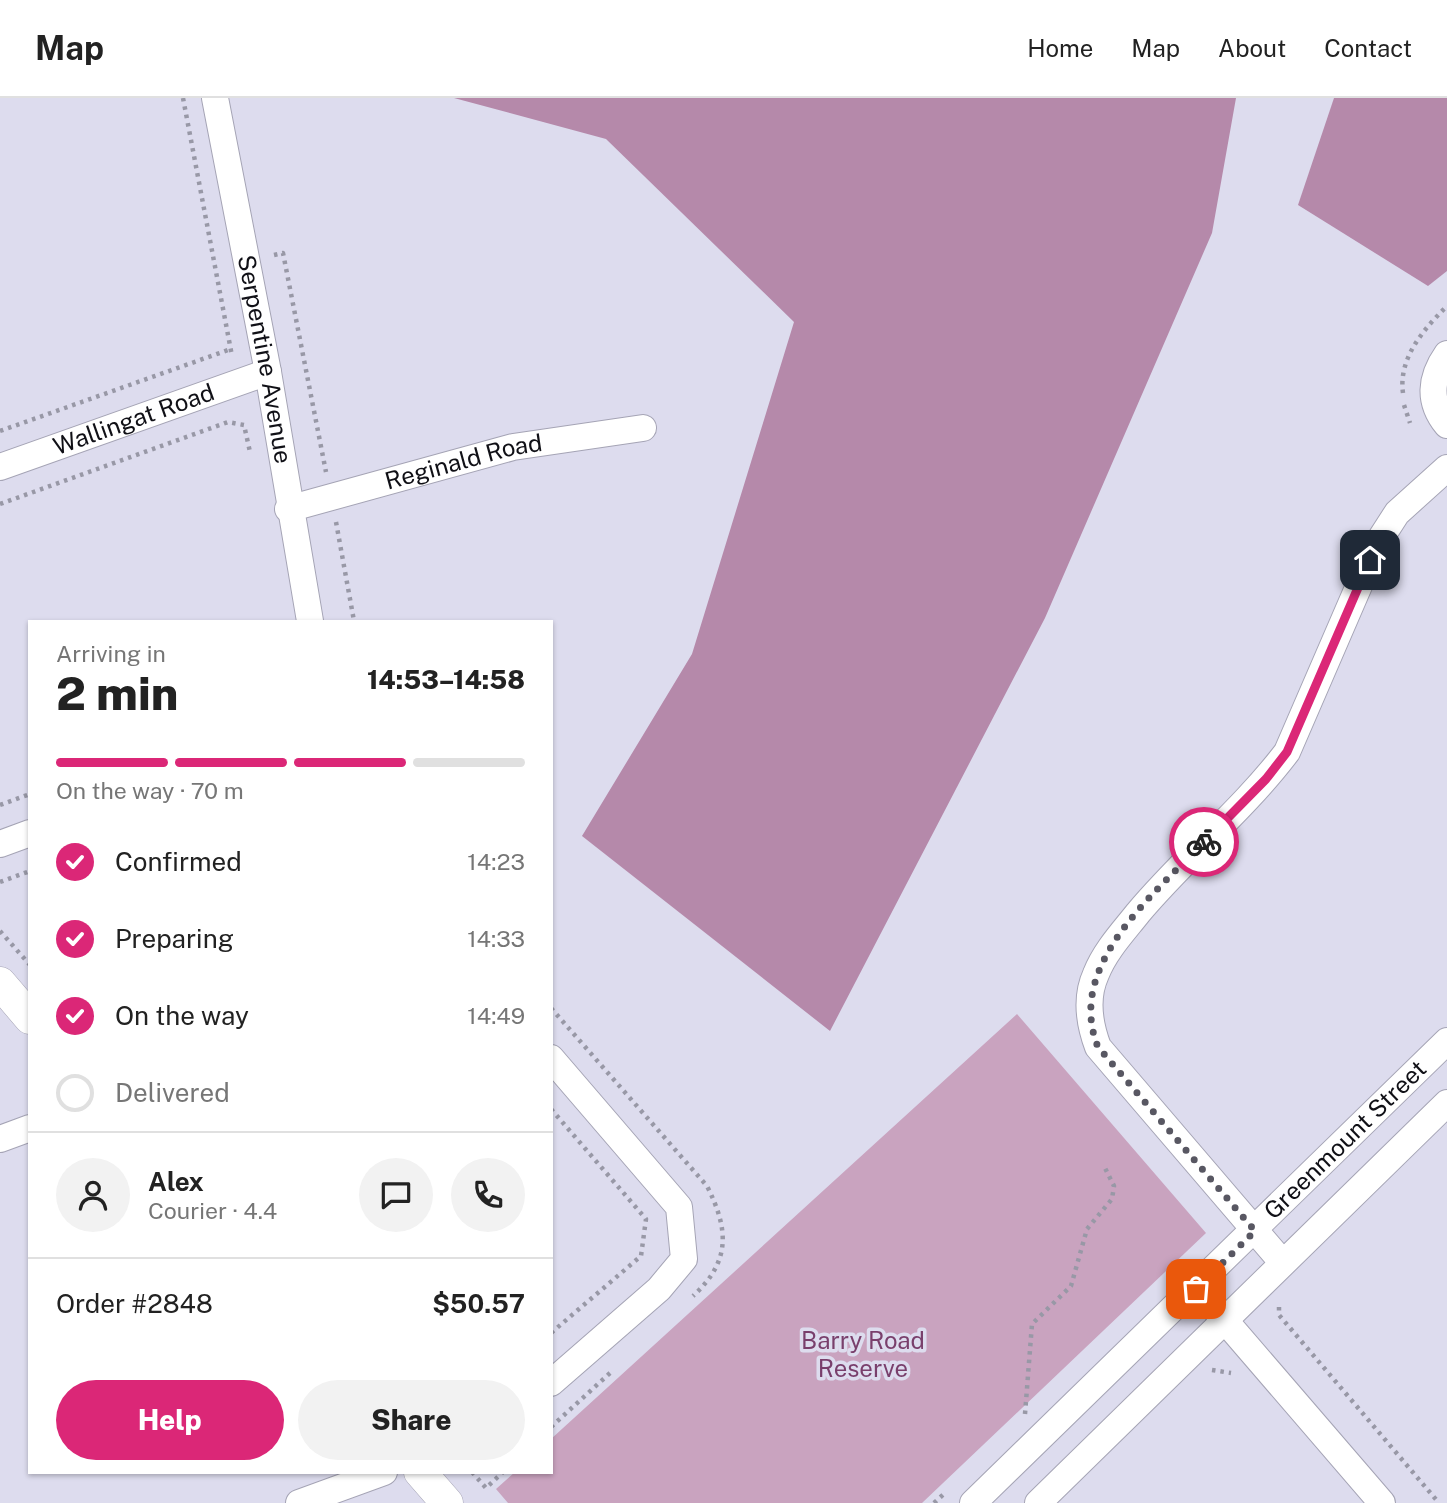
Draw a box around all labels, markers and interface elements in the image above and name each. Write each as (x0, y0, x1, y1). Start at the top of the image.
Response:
text: Map (35, 29, 104, 67)
text: Home (1027, 34, 1093, 62)
text: Map (1131, 34, 1180, 62)
text: About (1218, 34, 1286, 62)
text: Contact (1324, 34, 1412, 62)
street label: Serpentine Avenue (233, 253, 298, 466)
street label: Wallingat Road (49, 377, 218, 460)
street label: Reginald Road (382, 428, 544, 495)
pin (1340, 530, 1400, 590)
icon: home (1351, 541, 1389, 579)
text: Arriving in (56, 640, 166, 667)
text: 14:53–14:58 (367, 664, 525, 695)
text: 2 min (56, 666, 178, 720)
text: On the way · 70 m (56, 777, 244, 804)
courier (1169, 807, 1239, 877)
icon: bike (1185, 823, 1223, 861)
icon: check (56, 843, 94, 881)
text: Confirmed (115, 846, 242, 877)
text: 14:23 (467, 848, 525, 875)
icon: check (56, 920, 94, 958)
text: Preparing (115, 923, 234, 954)
text: 14:33 (467, 925, 525, 952)
icon: check (56, 997, 94, 1035)
text: On the way (115, 1000, 249, 1031)
text: 14:49 (467, 1002, 525, 1029)
street label: Greenmount Street (1258, 1054, 1431, 1224)
text: Delivered (115, 1077, 230, 1108)
button: person (56, 1158, 130, 1232)
button: chat (359, 1158, 433, 1232)
button: phone (451, 1158, 525, 1232)
text: Alex (148, 1166, 204, 1197)
text: Courier · 4.4 (148, 1197, 277, 1224)
pin (1166, 1259, 1226, 1319)
icon: bag (1177, 1270, 1215, 1308)
text: Order #2848 (56, 1288, 213, 1319)
text: $50.57 (432, 1288, 525, 1319)
park label: Barry Road Reserve (801, 1326, 925, 1382)
button: Help (56, 1380, 284, 1460)
button: Share (298, 1380, 525, 1460)

